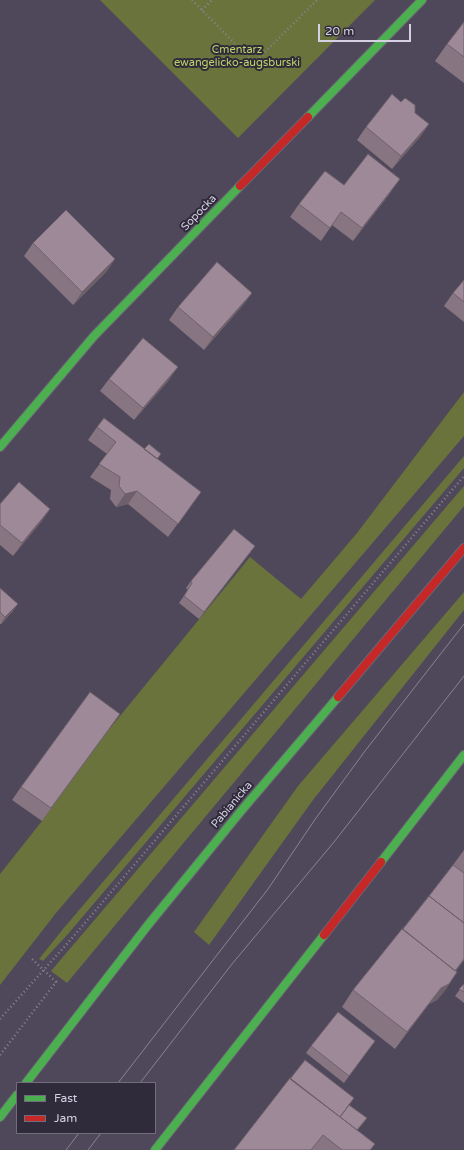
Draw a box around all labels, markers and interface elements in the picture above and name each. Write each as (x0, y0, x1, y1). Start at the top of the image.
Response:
scale bar (320, 16, 413, 42)
text: 20 m (325, 24, 354, 38)
park label: Cmentarz ewangelicko-augsburski (174, 43, 300, 69)
street label: Sopocka (179, 192, 219, 234)
street label: Pabianicka (209, 779, 255, 831)
legend (16, 1082, 156, 1134)
text: Fast (54, 1091, 77, 1105)
text: Jam (54, 1111, 77, 1125)

